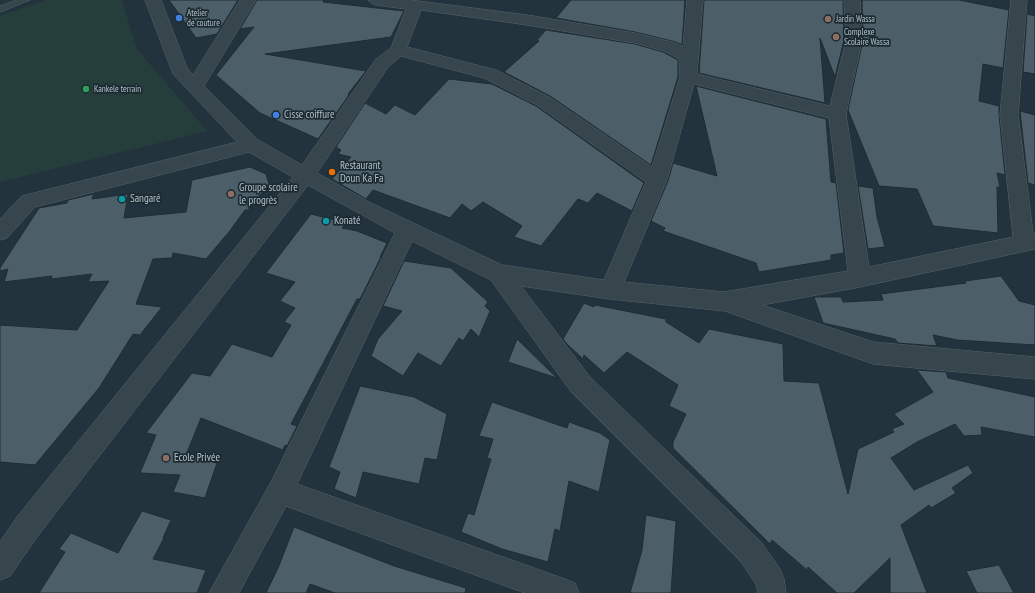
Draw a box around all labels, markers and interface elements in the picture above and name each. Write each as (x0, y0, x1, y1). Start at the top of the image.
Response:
place label: Atelier de couture (187, 8, 220, 29)
marker: Atelier de couture (174, 13, 184, 23)
marker: Jardin Wassa (823, 14, 833, 24)
place label: Jardin Wassa (836, 14, 875, 24)
place label: Complexe Scolaire Wassa (844, 27, 890, 48)
marker: Complexe Scolaire Wassa (831, 32, 841, 42)
marker: Kankele terrain (81, 84, 91, 94)
place label: Kankele terrain (94, 84, 141, 94)
place label: Cisse coiffure (284, 108, 335, 122)
marker: Cisse coiffure (271, 110, 281, 120)
place label: Restaurant Doun Ka Fa (340, 159, 383, 185)
marker: Restaurant Doun Ka Fa (327, 167, 337, 177)
place label: Groupe scolaire le progrès (239, 181, 298, 207)
marker: Groupe scolaire le progrès (226, 189, 236, 199)
place label: Sangaré (130, 192, 161, 206)
marker: Sangaré (117, 194, 127, 204)
place label: Konaté (334, 214, 360, 228)
marker: Konaté (321, 216, 331, 226)
place label: Ecole Privée (174, 451, 220, 465)
marker: Ecole Privée (161, 453, 171, 463)

